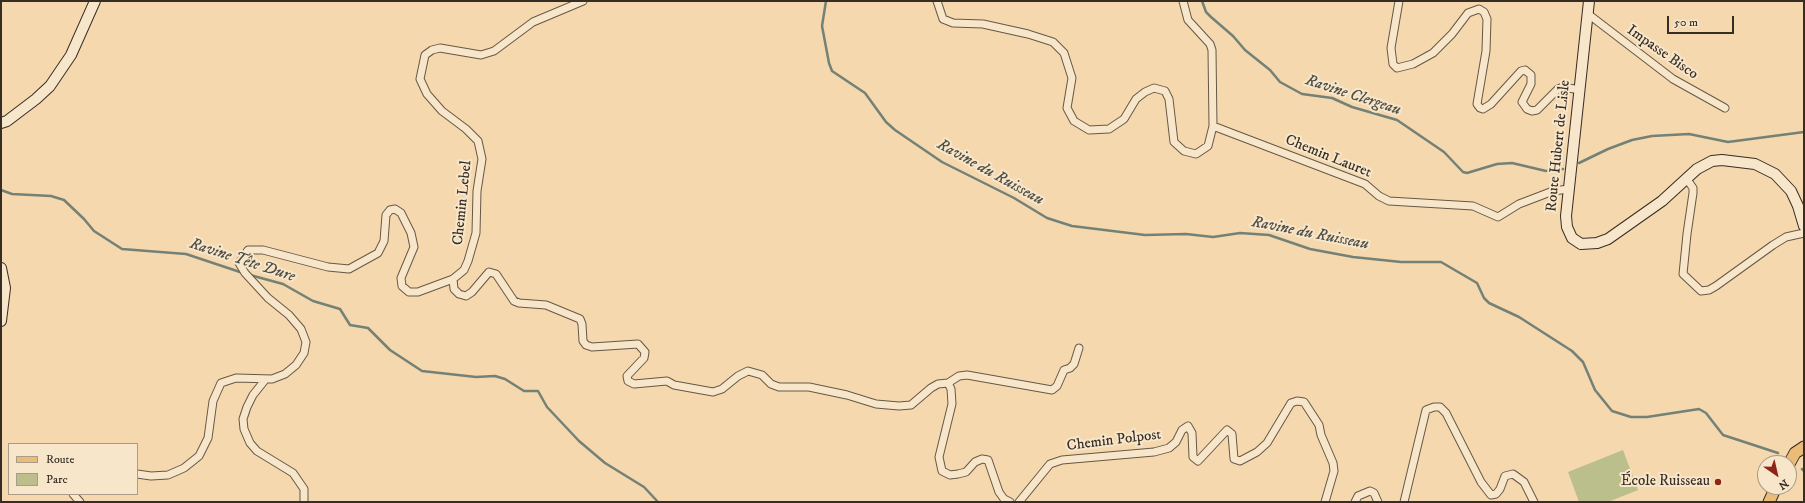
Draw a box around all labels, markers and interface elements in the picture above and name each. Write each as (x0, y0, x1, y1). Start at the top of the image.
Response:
scale bar (1669, 8, 1736, 34)
text: 50 m (1674, 15, 1698, 30)
street label: Impasse Bisco (1623, 22, 1701, 84)
water label: Ravine Clergeau (1303, 72, 1403, 120)
street label: Route Hubert de Lisle (1543, 79, 1575, 213)
street label: Chemin Lauret (1282, 132, 1374, 182)
water label: Ravine du Ruisseau (933, 136, 1047, 210)
street label: Chemin Lebel (450, 160, 476, 246)
water label: Ravine du Ruisseau (1250, 213, 1370, 255)
water label: Ravine Tête Dure (187, 235, 297, 287)
street label: Chemin Polpost (1066, 426, 1162, 456)
legend (8, 443, 138, 495)
text: Route (46, 452, 74, 467)
north arrow (1757, 455, 1797, 495)
text: Parc (46, 472, 68, 487)
place label: École Ruisseau (1621, 473, 1710, 491)
text: N (1775, 476, 1791, 492)
marker: École Ruisseau (1713, 477, 1723, 487)

